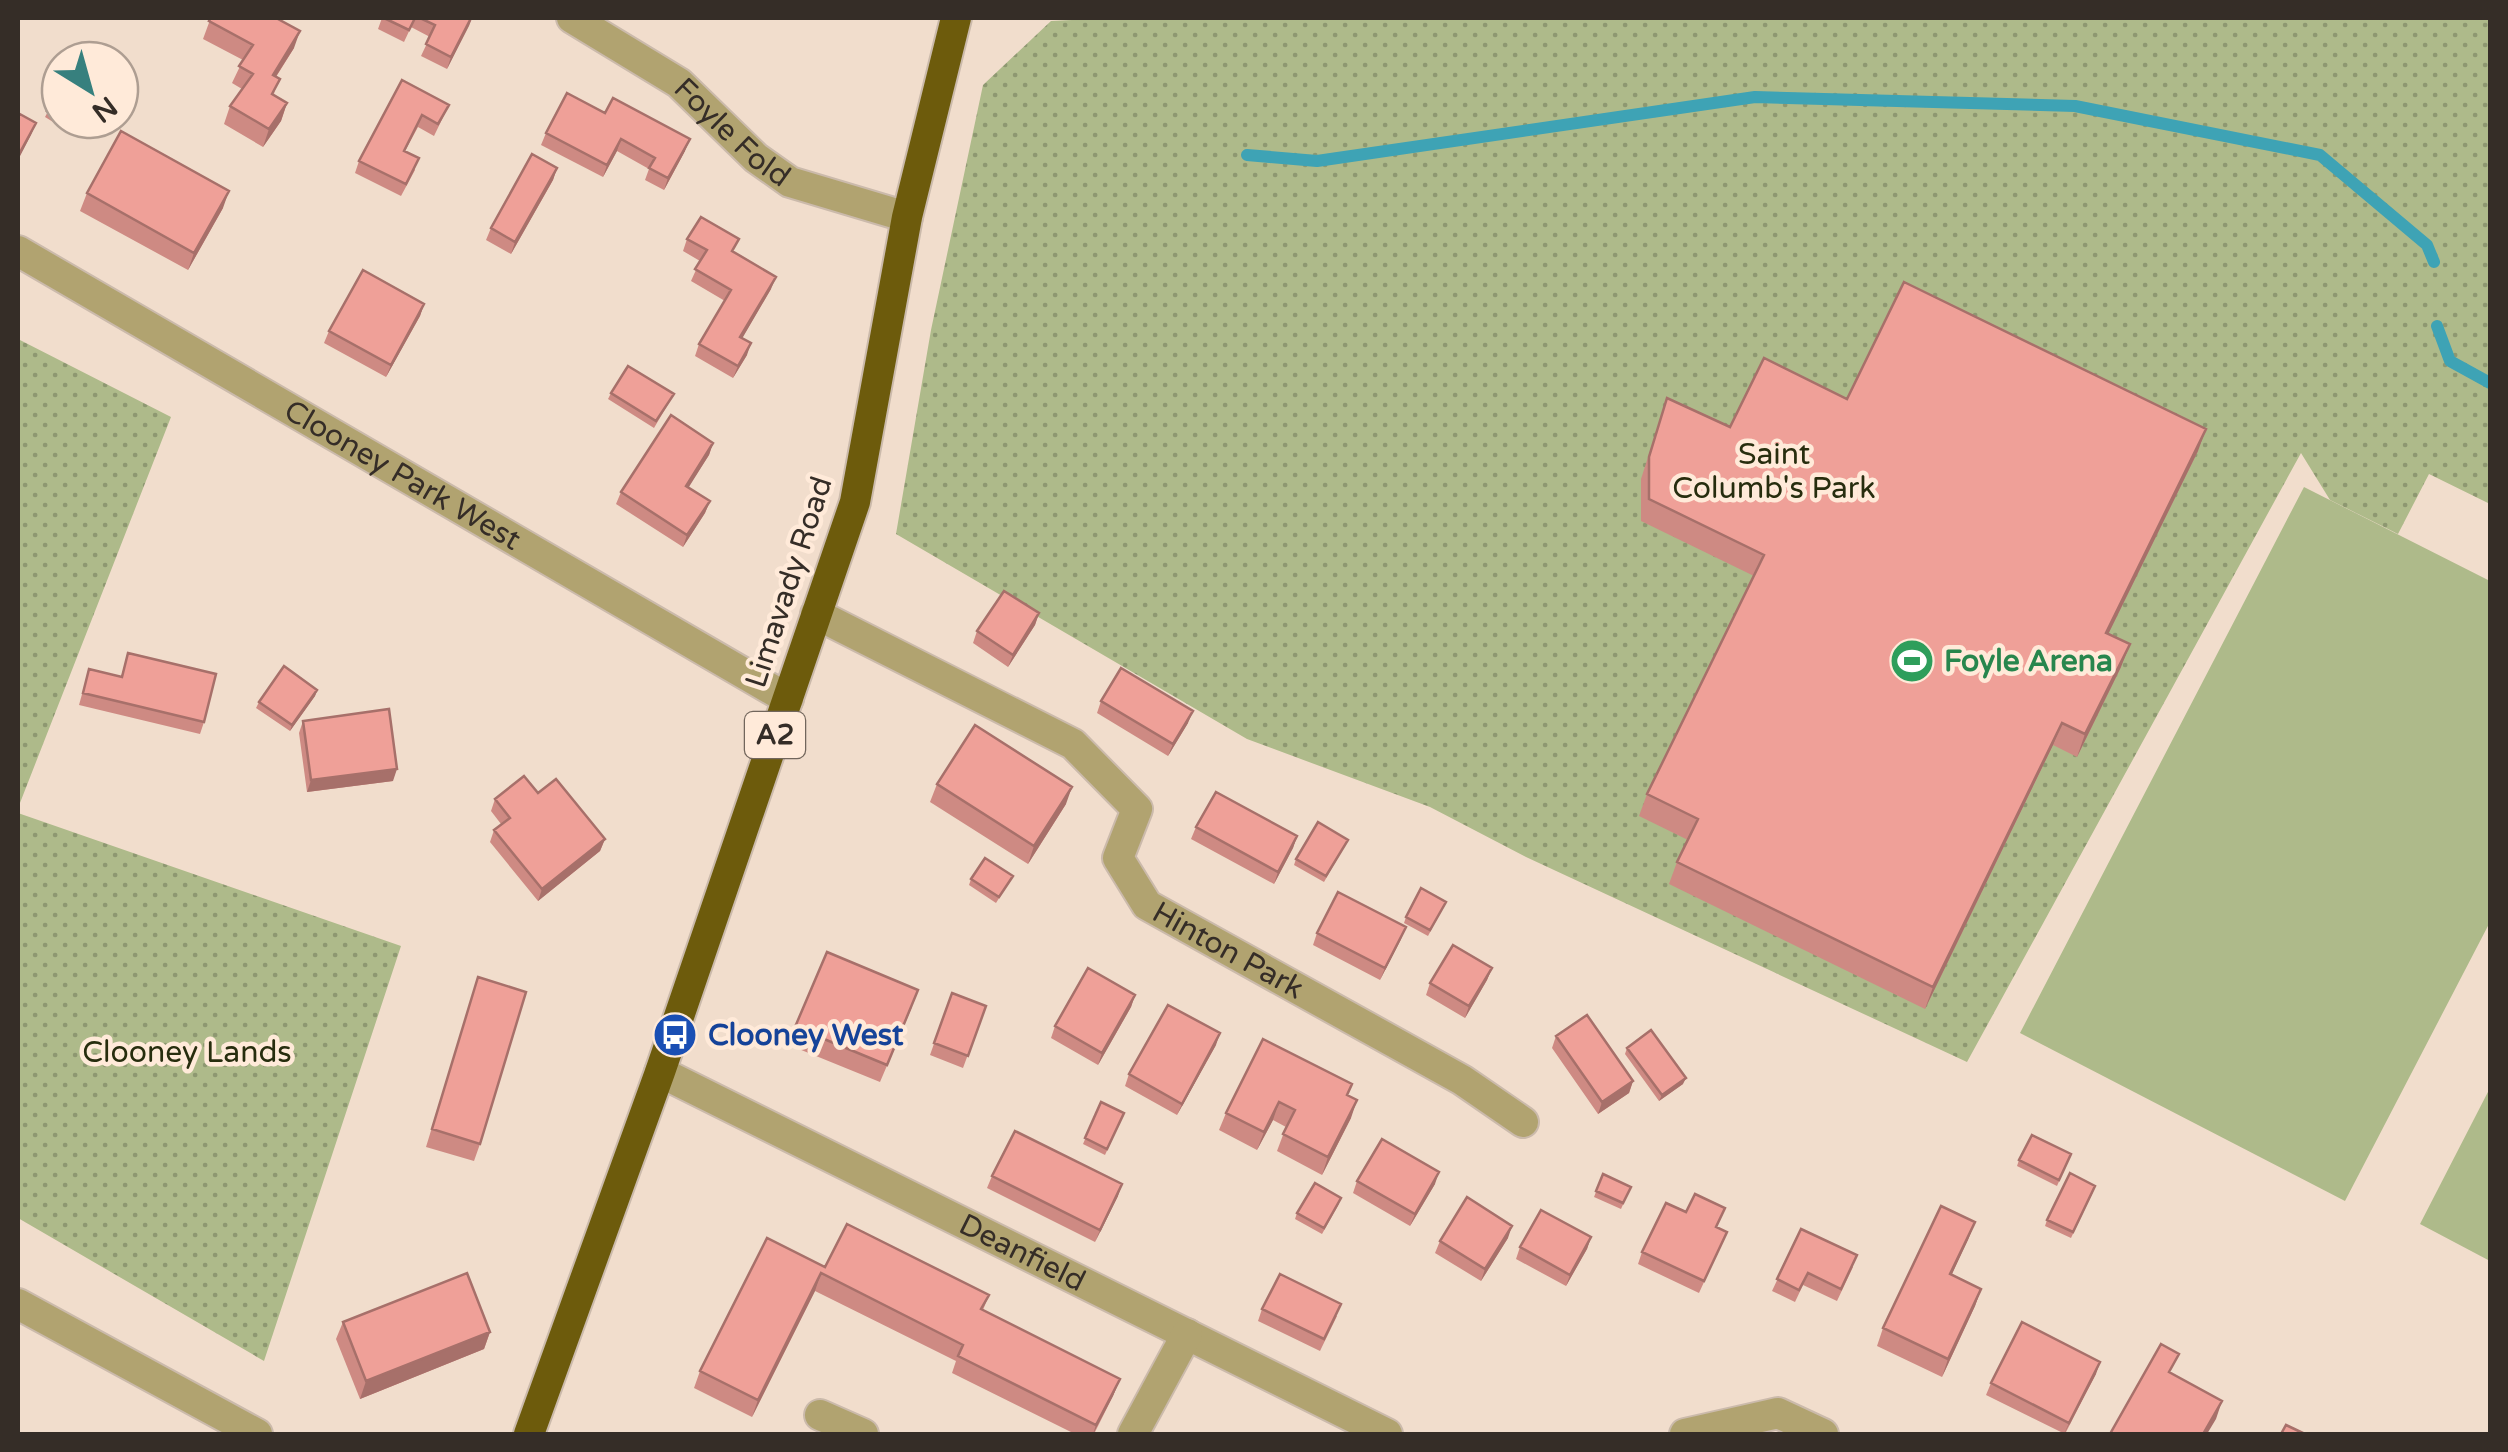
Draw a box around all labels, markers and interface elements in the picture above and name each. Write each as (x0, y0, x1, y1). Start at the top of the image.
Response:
north arrow (40, 40, 140, 140)
street label: Foyle Fold (666, 70, 798, 195)
text: N (85, 89, 124, 130)
street label: Clooney Park West (278, 392, 528, 558)
park label: Saint Columb's Park (1672, 436, 1876, 507)
street label: Limavady Road (737, 472, 841, 692)
sports icon: Foyle Arena (1889, 638, 1935, 684)
place label: Foyle Arena (1944, 643, 2113, 680)
road number: A2 (745, 712, 805, 758)
street label: Hinton Park (1146, 893, 1310, 1007)
bus stop icon: Clooney West (652, 1012, 698, 1058)
place label: Clooney West (708, 1017, 904, 1054)
park label: Clooney Lands (82, 1034, 292, 1071)
street label: Deanfield (953, 1206, 1092, 1299)

